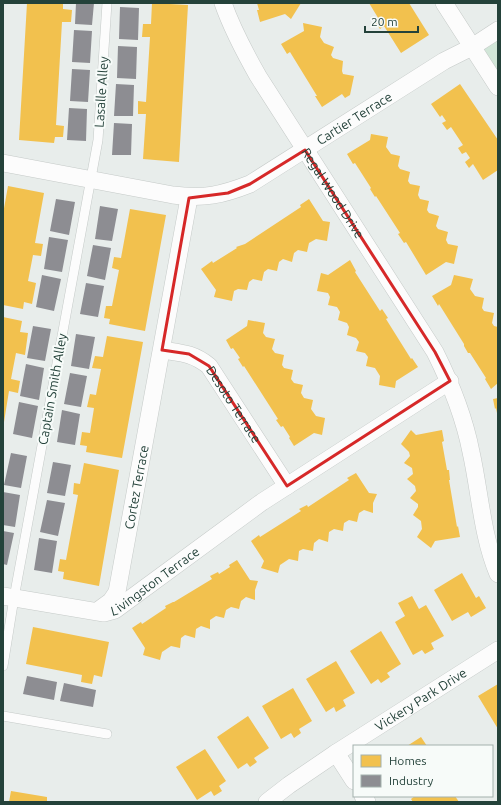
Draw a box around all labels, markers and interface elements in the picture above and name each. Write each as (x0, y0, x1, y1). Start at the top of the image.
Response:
scale bar (365, 8, 418, 34)
text: 20 m (371, 15, 398, 28)
street label: Lasalle Alley (92, 56, 110, 128)
street label: Cartier Terrace (314, 89, 394, 147)
street label: Regal Wood Drive (299, 145, 367, 241)
street label: Captain Smith Alley (35, 332, 69, 446)
street label: Desoto Terrace (204, 363, 264, 445)
street label: Cortez Terrace (122, 444, 151, 530)
street label: Livingston Terrace (109, 544, 202, 618)
street label: Vickery Park Drive (372, 665, 469, 733)
legend (353, 745, 493, 797)
text: Homes (389, 754, 427, 767)
text: Industry (389, 774, 434, 787)

